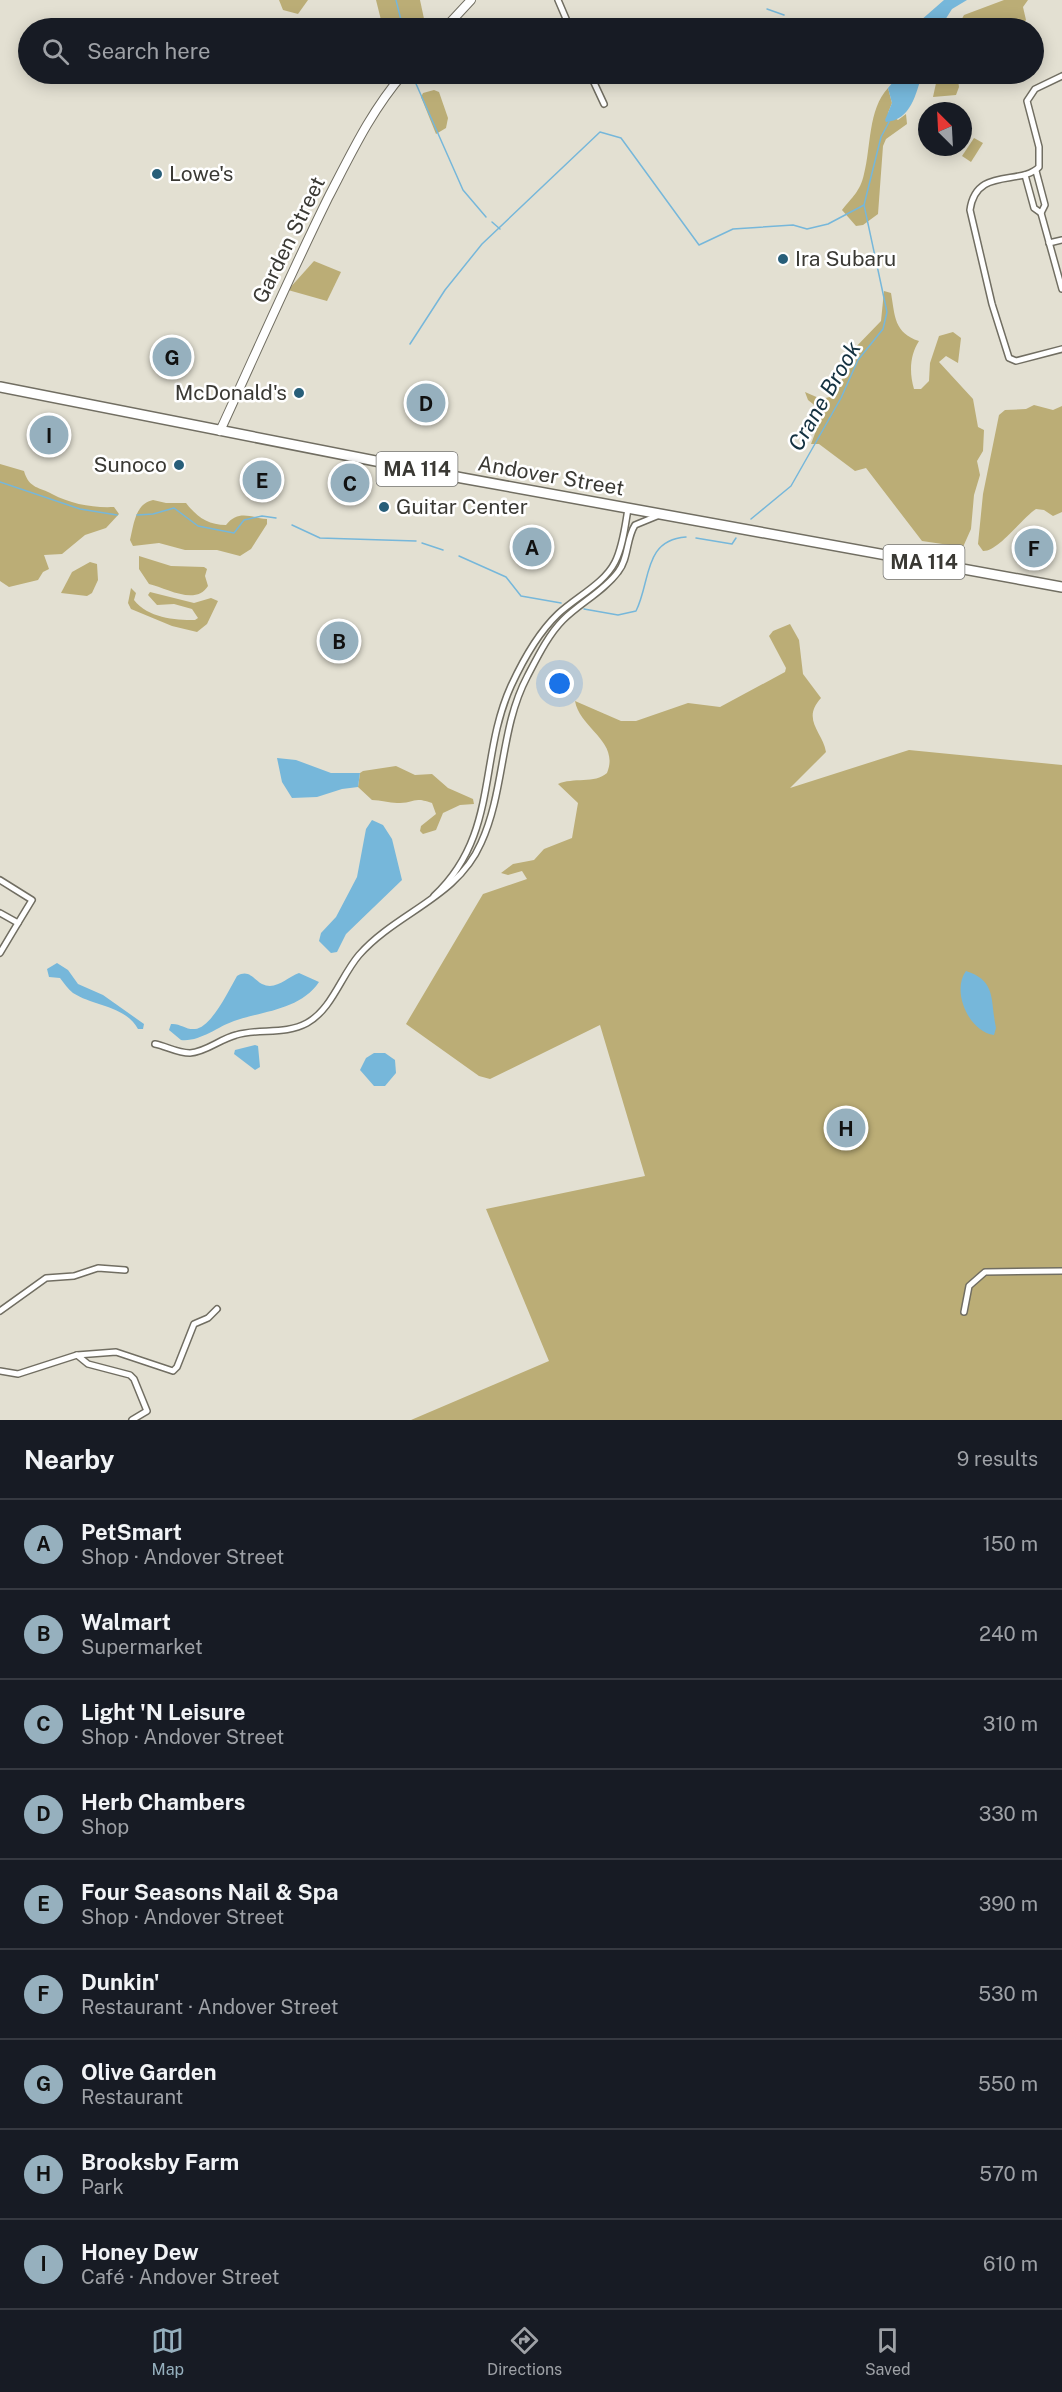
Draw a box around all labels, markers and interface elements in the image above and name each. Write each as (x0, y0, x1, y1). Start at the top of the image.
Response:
search box (18, 18, 1044, 84)
icon: search (39, 35, 72, 68)
text: Search here (87, 38, 211, 64)
north arrow (918, 102, 972, 156)
place label: Lowe's (169, 161, 233, 186)
marker: Lowe's (150, 167, 164, 181)
street label: Garden Street (247, 172, 330, 307)
place label: Ira Subaru (795, 246, 896, 271)
marker: Ira Subaru (776, 252, 790, 266)
pin: G (152, 334, 192, 380)
water label: Crane Brook (782, 337, 866, 455)
place label: McDonald's (175, 380, 287, 405)
pin: D (406, 380, 446, 426)
marker: McDonald's (292, 386, 306, 400)
pin: I (29, 412, 68, 458)
street label: Andover Street (476, 450, 626, 501)
place label: Sunoco (93, 452, 167, 477)
road number: MA 114 (376, 452, 458, 486)
marker: Sunoco (172, 458, 186, 472)
pin: E (242, 458, 282, 502)
pin: C (330, 460, 370, 506)
place label: Guitar Center (396, 494, 528, 519)
marker: Guitar Center (377, 500, 391, 514)
pin: A (512, 524, 552, 570)
pin: F (1014, 526, 1054, 570)
road number: MA 114 (884, 545, 964, 579)
pin: B (320, 618, 358, 664)
your location (545, 669, 574, 698)
pin: H (826, 1106, 866, 1150)
text: Nearby (24, 1444, 114, 1475)
text: 9 results (957, 1447, 1038, 1471)
text: PetSmart (81, 1519, 182, 1545)
text: A (36, 1532, 51, 1556)
text: 150 m (983, 1532, 1038, 1556)
text: Shop · Andover Street (81, 1545, 284, 1569)
text: Walmart (81, 1609, 171, 1635)
text: B (37, 1622, 50, 1646)
text: 240 m (979, 1622, 1038, 1646)
text: Supermarket (81, 1635, 203, 1659)
text: Light 'N Leisure (81, 1699, 246, 1725)
text: C (36, 1712, 51, 1736)
text: 310 m (983, 1712, 1038, 1736)
text: Shop · Andover Street (81, 1725, 284, 1749)
text: Herb Chambers (81, 1789, 245, 1815)
text: D (36, 1802, 51, 1826)
text: 330 m (979, 1802, 1038, 1826)
text: Shop (81, 1815, 129, 1839)
text: Four Seasons Nail & Spa (81, 1879, 338, 1905)
text: E (37, 1892, 50, 1916)
text: 390 m (979, 1892, 1038, 1916)
text: Shop · Andover Street (81, 1905, 284, 1929)
text: Dunkin' (81, 1969, 159, 1995)
text: F (37, 1982, 50, 2006)
text: 530 m (978, 1982, 1038, 2006)
text: Restaurant · Andover Street (81, 1995, 339, 2019)
text: Olive Garden (81, 2059, 216, 2085)
text: G (36, 2072, 51, 2096)
text: 550 m (978, 2072, 1038, 2096)
text: Restaurant (81, 2085, 183, 2109)
text: Brooksby Farm (81, 2149, 239, 2175)
text: H (36, 2162, 51, 2186)
text: 570 m (979, 2162, 1038, 2186)
text: Park (81, 2175, 124, 2199)
text: Honey Dew (81, 2239, 199, 2265)
text: I (40, 2252, 47, 2276)
text: 610 m (983, 2252, 1038, 2276)
text: Café · Andover Street (81, 2265, 280, 2289)
tab: Map (151, 2324, 184, 2379)
tab: Directions (487, 2324, 562, 2379)
tab: Saved (865, 2324, 911, 2379)

